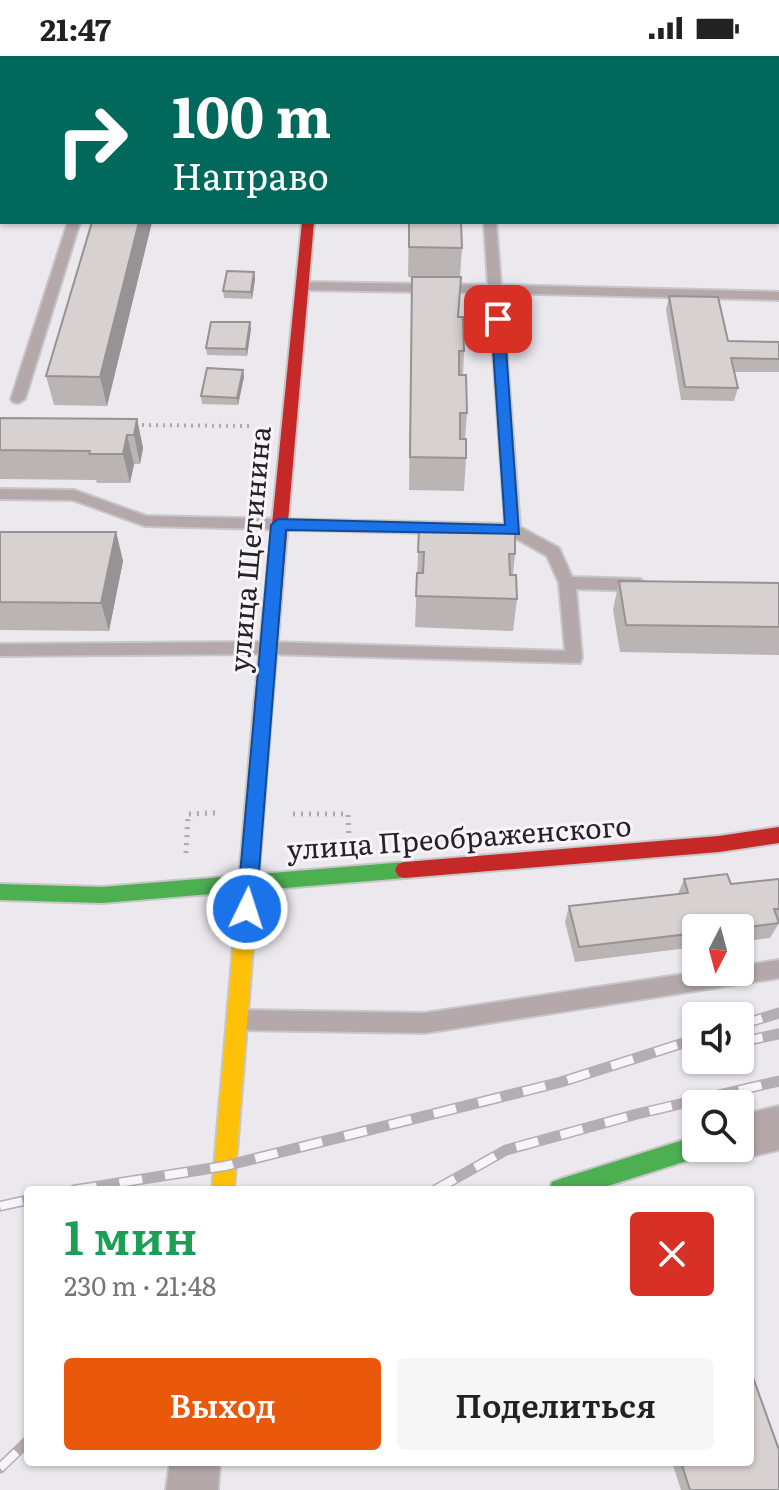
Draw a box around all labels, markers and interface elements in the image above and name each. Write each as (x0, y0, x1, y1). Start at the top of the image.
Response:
text: 21:47 (40, 6, 111, 50)
text: 100 m (172, 72, 331, 155)
icon: right (40, 88, 144, 192)
text: Направо (172, 148, 329, 201)
pin (464, 285, 532, 353)
icon: arrive (476, 297, 520, 341)
street label: улица Щетинина (216, 424, 280, 674)
street label: улица Преображенского (285, 803, 633, 869)
position arrow (205, 867, 289, 951)
north arrow (682, 914, 754, 986)
map controls (682, 914, 754, 1162)
button: sound (682, 1002, 754, 1074)
button: search (682, 1090, 754, 1162)
text: 1 мин (64, 1199, 197, 1270)
button: close (630, 1212, 714, 1296)
text: 230 m · 21:48 (64, 1265, 216, 1304)
button: Выход (64, 1358, 381, 1450)
button: Поделиться (397, 1358, 714, 1450)

